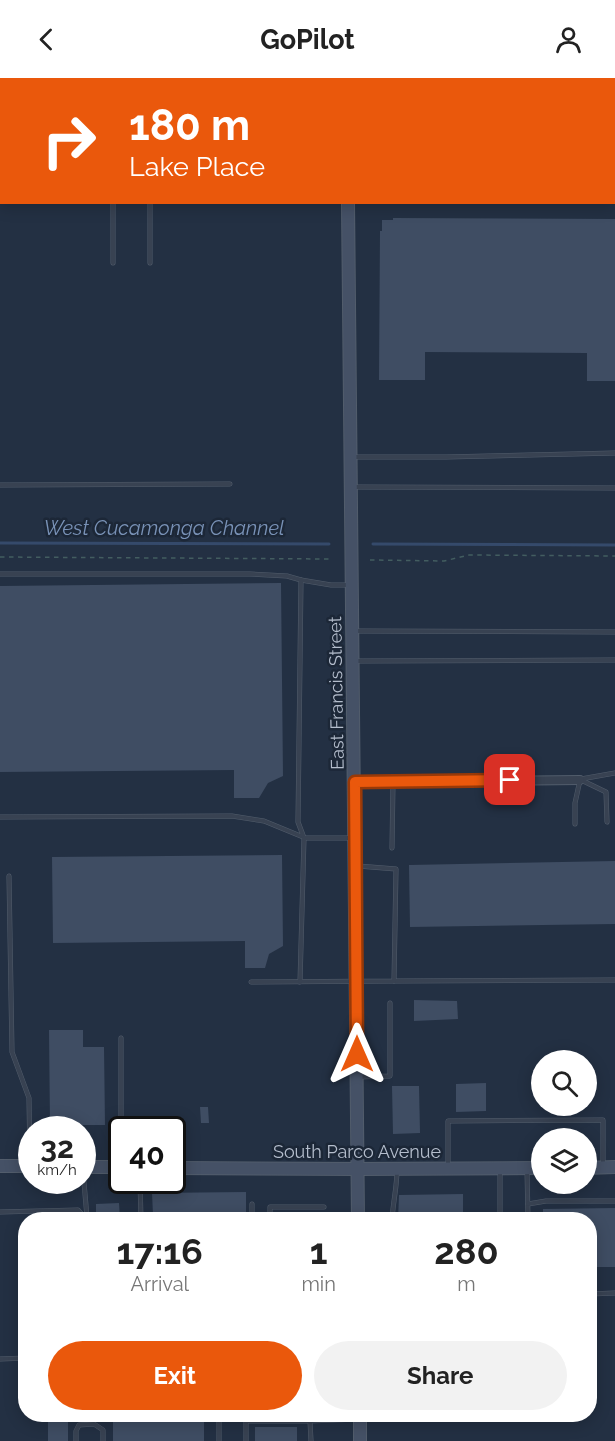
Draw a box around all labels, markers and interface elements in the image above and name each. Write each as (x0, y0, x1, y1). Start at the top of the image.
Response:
icon: back (30, 23, 63, 56)
icon: person (552, 23, 585, 56)
text: GoPilot (260, 24, 355, 55)
text: 180 m (129, 101, 250, 150)
icon: right (30, 102, 108, 180)
text: Lake Place (129, 151, 265, 182)
water label: West Cucamonga Channel (44, 516, 284, 540)
street label: East Francis Street (324, 616, 348, 770)
pin (484, 754, 535, 805)
icon: arrive (493, 763, 526, 796)
position arrow (325, 1022, 389, 1086)
map controls (531, 1050, 597, 1194)
button: search (531, 1050, 597, 1116)
speed limit sign: 40 (108, 1116, 186, 1194)
button: layers (531, 1128, 597, 1194)
text: 32 (40, 1130, 74, 1165)
street label: South Parco Avenue (273, 1141, 441, 1162)
text: km/h (37, 1161, 77, 1179)
text: 17:16 (116, 1230, 203, 1272)
text: 1 (310, 1230, 328, 1272)
text: 280 (434, 1230, 498, 1272)
text: Arrival (130, 1272, 189, 1296)
text: min (301, 1272, 336, 1296)
text: m (457, 1272, 476, 1296)
button: Exit (48, 1341, 302, 1410)
button: Share (314, 1341, 567, 1410)

